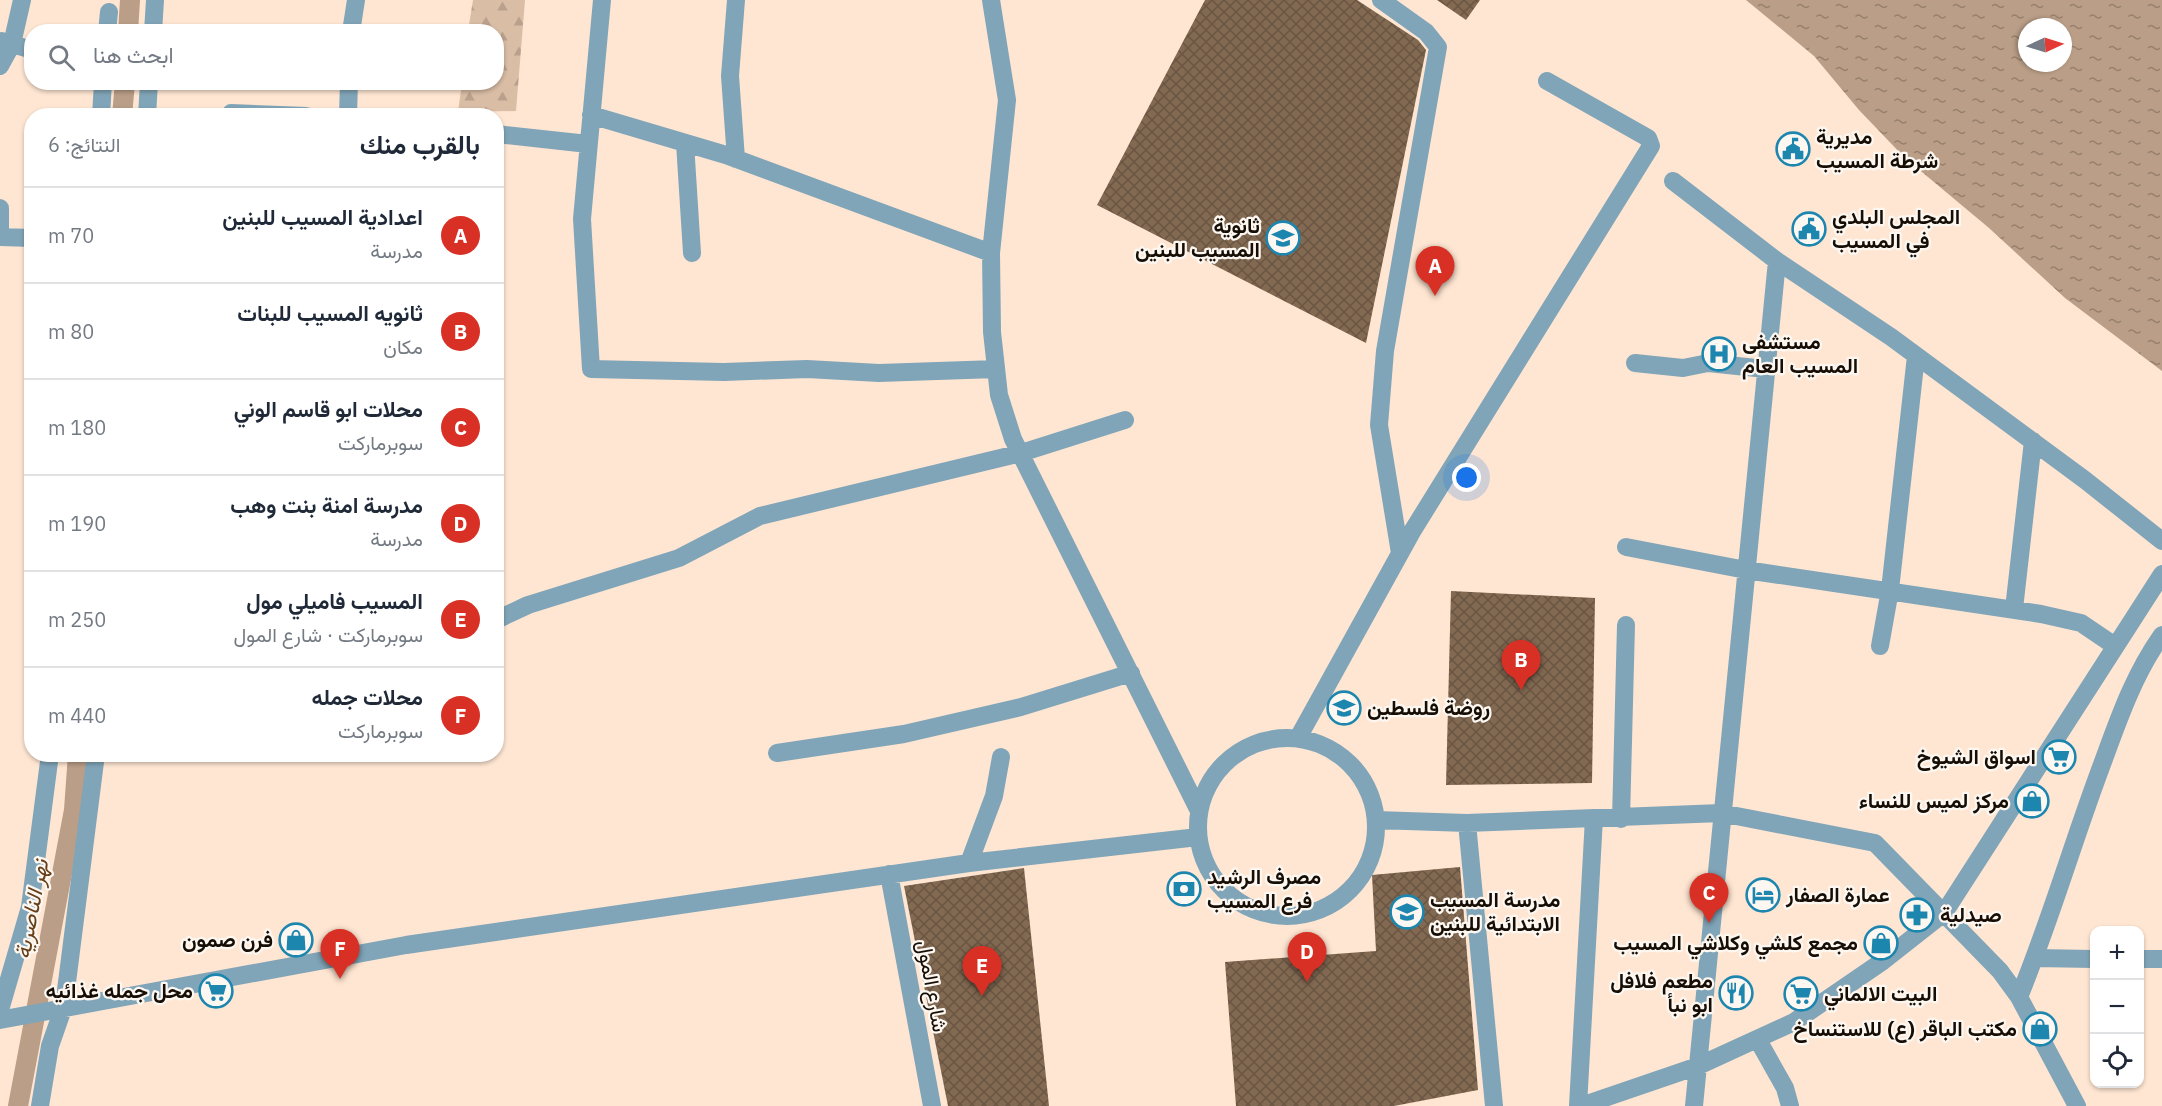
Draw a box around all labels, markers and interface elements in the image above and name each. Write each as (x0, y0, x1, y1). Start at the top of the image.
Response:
north arrow (2018, 18, 2072, 72)
search box (24, 24, 504, 90)
text: ابحث هنا (93, 40, 174, 69)
icon: search (45, 41, 78, 74)
place label: مديرية شرطة المسيب (1816, 122, 1938, 174)
text: بالقرب منك (360, 127, 480, 161)
text: النتائج: 6 (48, 131, 120, 158)
public building icon: مديرية شرطة المسيب (1775, 131, 1811, 167)
text: اعدادية المسيب للبنين (222, 202, 423, 231)
place label: المجلس البلدي في المسيب (1832, 202, 1960, 258)
place label: ثانوية المسيب للبنين (1135, 211, 1260, 263)
public building icon: المجلس البلدي في المسيب (1791, 211, 1827, 247)
school or university icon: ثانوية المسيب للبنين (1265, 220, 1301, 256)
text: 70 m (48, 222, 94, 249)
text: A (454, 222, 467, 249)
text: مدرسة (370, 237, 423, 264)
pin: A (1416, 246, 1454, 296)
text: ثانويه المسيب للبنات (237, 298, 423, 327)
text: 80 m (48, 318, 94, 345)
text: B (454, 318, 467, 345)
place label: مستشفى المسيب العام (1742, 327, 1858, 380)
text: مكان (383, 333, 423, 360)
hospital icon: مستشفى المسيب العام (1701, 336, 1737, 372)
text: محلات ابو قاسم الوني (234, 394, 423, 423)
text: 180 m (48, 414, 106, 441)
text: C (454, 414, 467, 441)
text: سوبرماركت (338, 429, 423, 456)
your location (1452, 463, 1481, 492)
text: مدرسة امنة بنت وهب (230, 490, 423, 519)
text: 190 m (48, 510, 106, 537)
text: D (454, 510, 467, 537)
text: مدرسة (370, 525, 423, 552)
text: المسيب فاميلي مول (246, 586, 423, 615)
text: 250 m (48, 606, 106, 633)
text: E (454, 606, 467, 633)
text: سوبرماركت · شارع المول (233, 621, 423, 648)
pin: B (1502, 640, 1540, 690)
text: محلات جمله (311, 682, 423, 711)
school or university icon: روضة فلسطين (1326, 690, 1362, 726)
place label: روضة فلسطين (1367, 693, 1490, 721)
text: 440 m (48, 702, 106, 729)
text: F (455, 702, 466, 729)
text: سوبرماركت (338, 717, 423, 744)
supermarket icon: اسواق الشيوخ (2041, 739, 2077, 775)
place label: اسواق الشيوخ (1917, 742, 2036, 771)
shop icon: مركز لميس للنساء (2014, 783, 2050, 819)
place label: مركز لميس للنساء (1859, 786, 2009, 814)
water label: نهر الناصرية (7, 855, 55, 961)
place label: مصرف الرشيد فرع المسيب (1207, 862, 1321, 915)
bank icon: مصرف الرشيد فرع المسيب (1166, 871, 1202, 907)
pin: C (1690, 874, 1728, 923)
hotel icon: عمارة الصفار (1745, 877, 1781, 913)
place label: عمارة الصفار (1785, 880, 1890, 908)
place label: مدرسة المسيب الابتدائية للبنين (1430, 885, 1561, 937)
school or university icon: مدرسة المسيب الابتدائية للبنين (1389, 894, 1425, 930)
pharmacy icon: صيدلية (1899, 897, 1935, 933)
place label: صيدلية (1940, 900, 2002, 928)
shop icon: فرن صمون (278, 922, 314, 958)
place label: فرن صمون (182, 925, 273, 953)
shop icon: مجمع كلشي وكلاشي المسيب (1863, 925, 1899, 961)
map controls (2090, 926, 2144, 1088)
button: + (2090, 926, 2144, 980)
place label: مجمع كلشي وكلاشي المسيب (1613, 928, 1858, 960)
pin: F (320, 930, 360, 979)
pin: D (1288, 932, 1326, 982)
street label: شارع المول (910, 938, 955, 1034)
pin: E (962, 946, 1002, 996)
place label: مطعم فلافل ابو نبأ (1610, 966, 1713, 1018)
supermarket icon: محل جمله غذائيه (198, 973, 234, 1009)
restaurant icon: مطعم فلافل ابو نبأ (1718, 975, 1754, 1011)
place label: محل جمله غذائيه (46, 976, 193, 1004)
supermarket icon: البيت الالماني (1783, 976, 1819, 1012)
place label: البيت الالماني (1824, 979, 1937, 1011)
button: − (2090, 980, 2144, 1034)
shop icon: مكتب الباقر (ع) للاستنساخ (2022, 1011, 2058, 1047)
place label: مكتب الباقر (ع) للاستنساخ (1793, 1014, 2017, 1043)
button: locate (2090, 1034, 2144, 1088)

